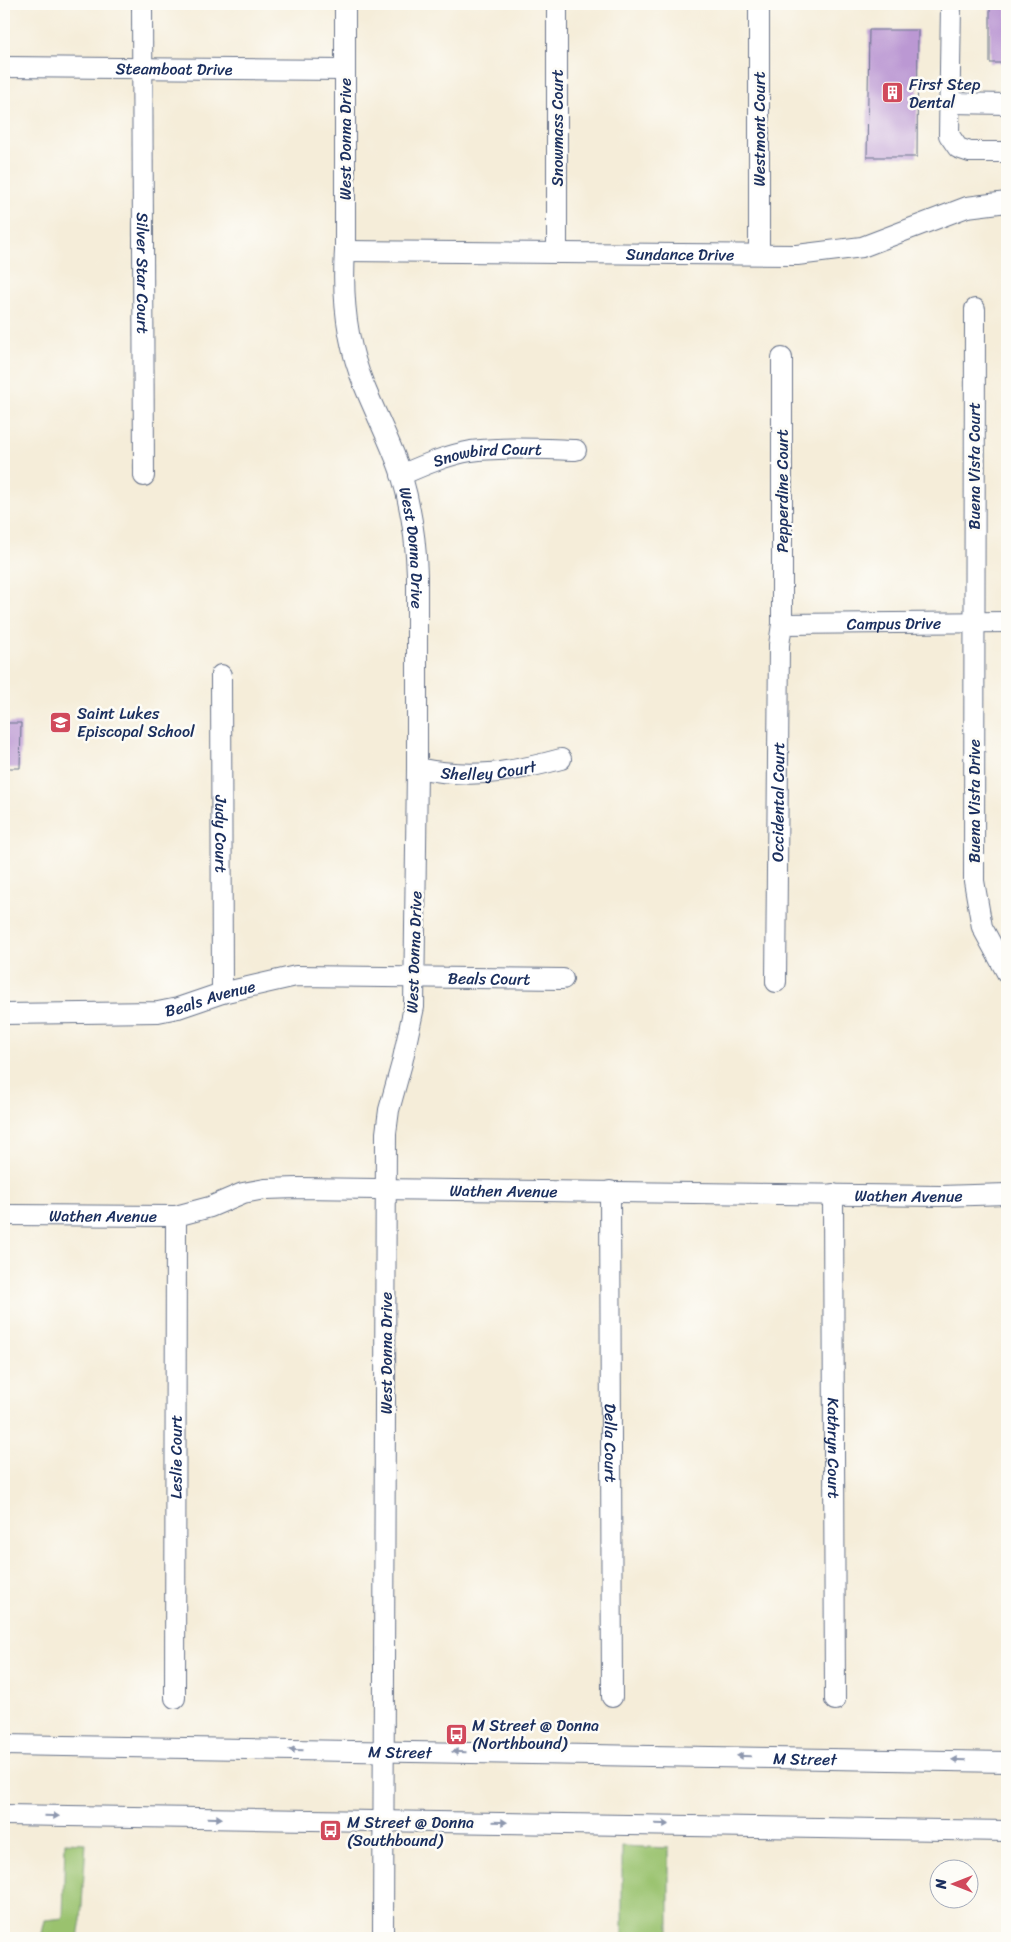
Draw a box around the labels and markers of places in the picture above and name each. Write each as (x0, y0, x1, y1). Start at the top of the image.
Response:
place label: First Step Dental (909, 70, 981, 117)
building icon: First Step Dental (881, 81, 905, 105)
place label: Saint Lukes Episcopal School (77, 699, 195, 746)
school or university icon: Saint Lukes Episcopal School (49, 710, 73, 734)
place label: M Street @ Donna (Northbound) (472, 1711, 599, 1758)
bus stop icon: M Street @ Donna (Northbound) (444, 1722, 468, 1746)
place label: M Street @ Donna (Southbound) (347, 1808, 474, 1855)
bus stop icon: M Street @ Donna (Southbound) (319, 1819, 343, 1843)

